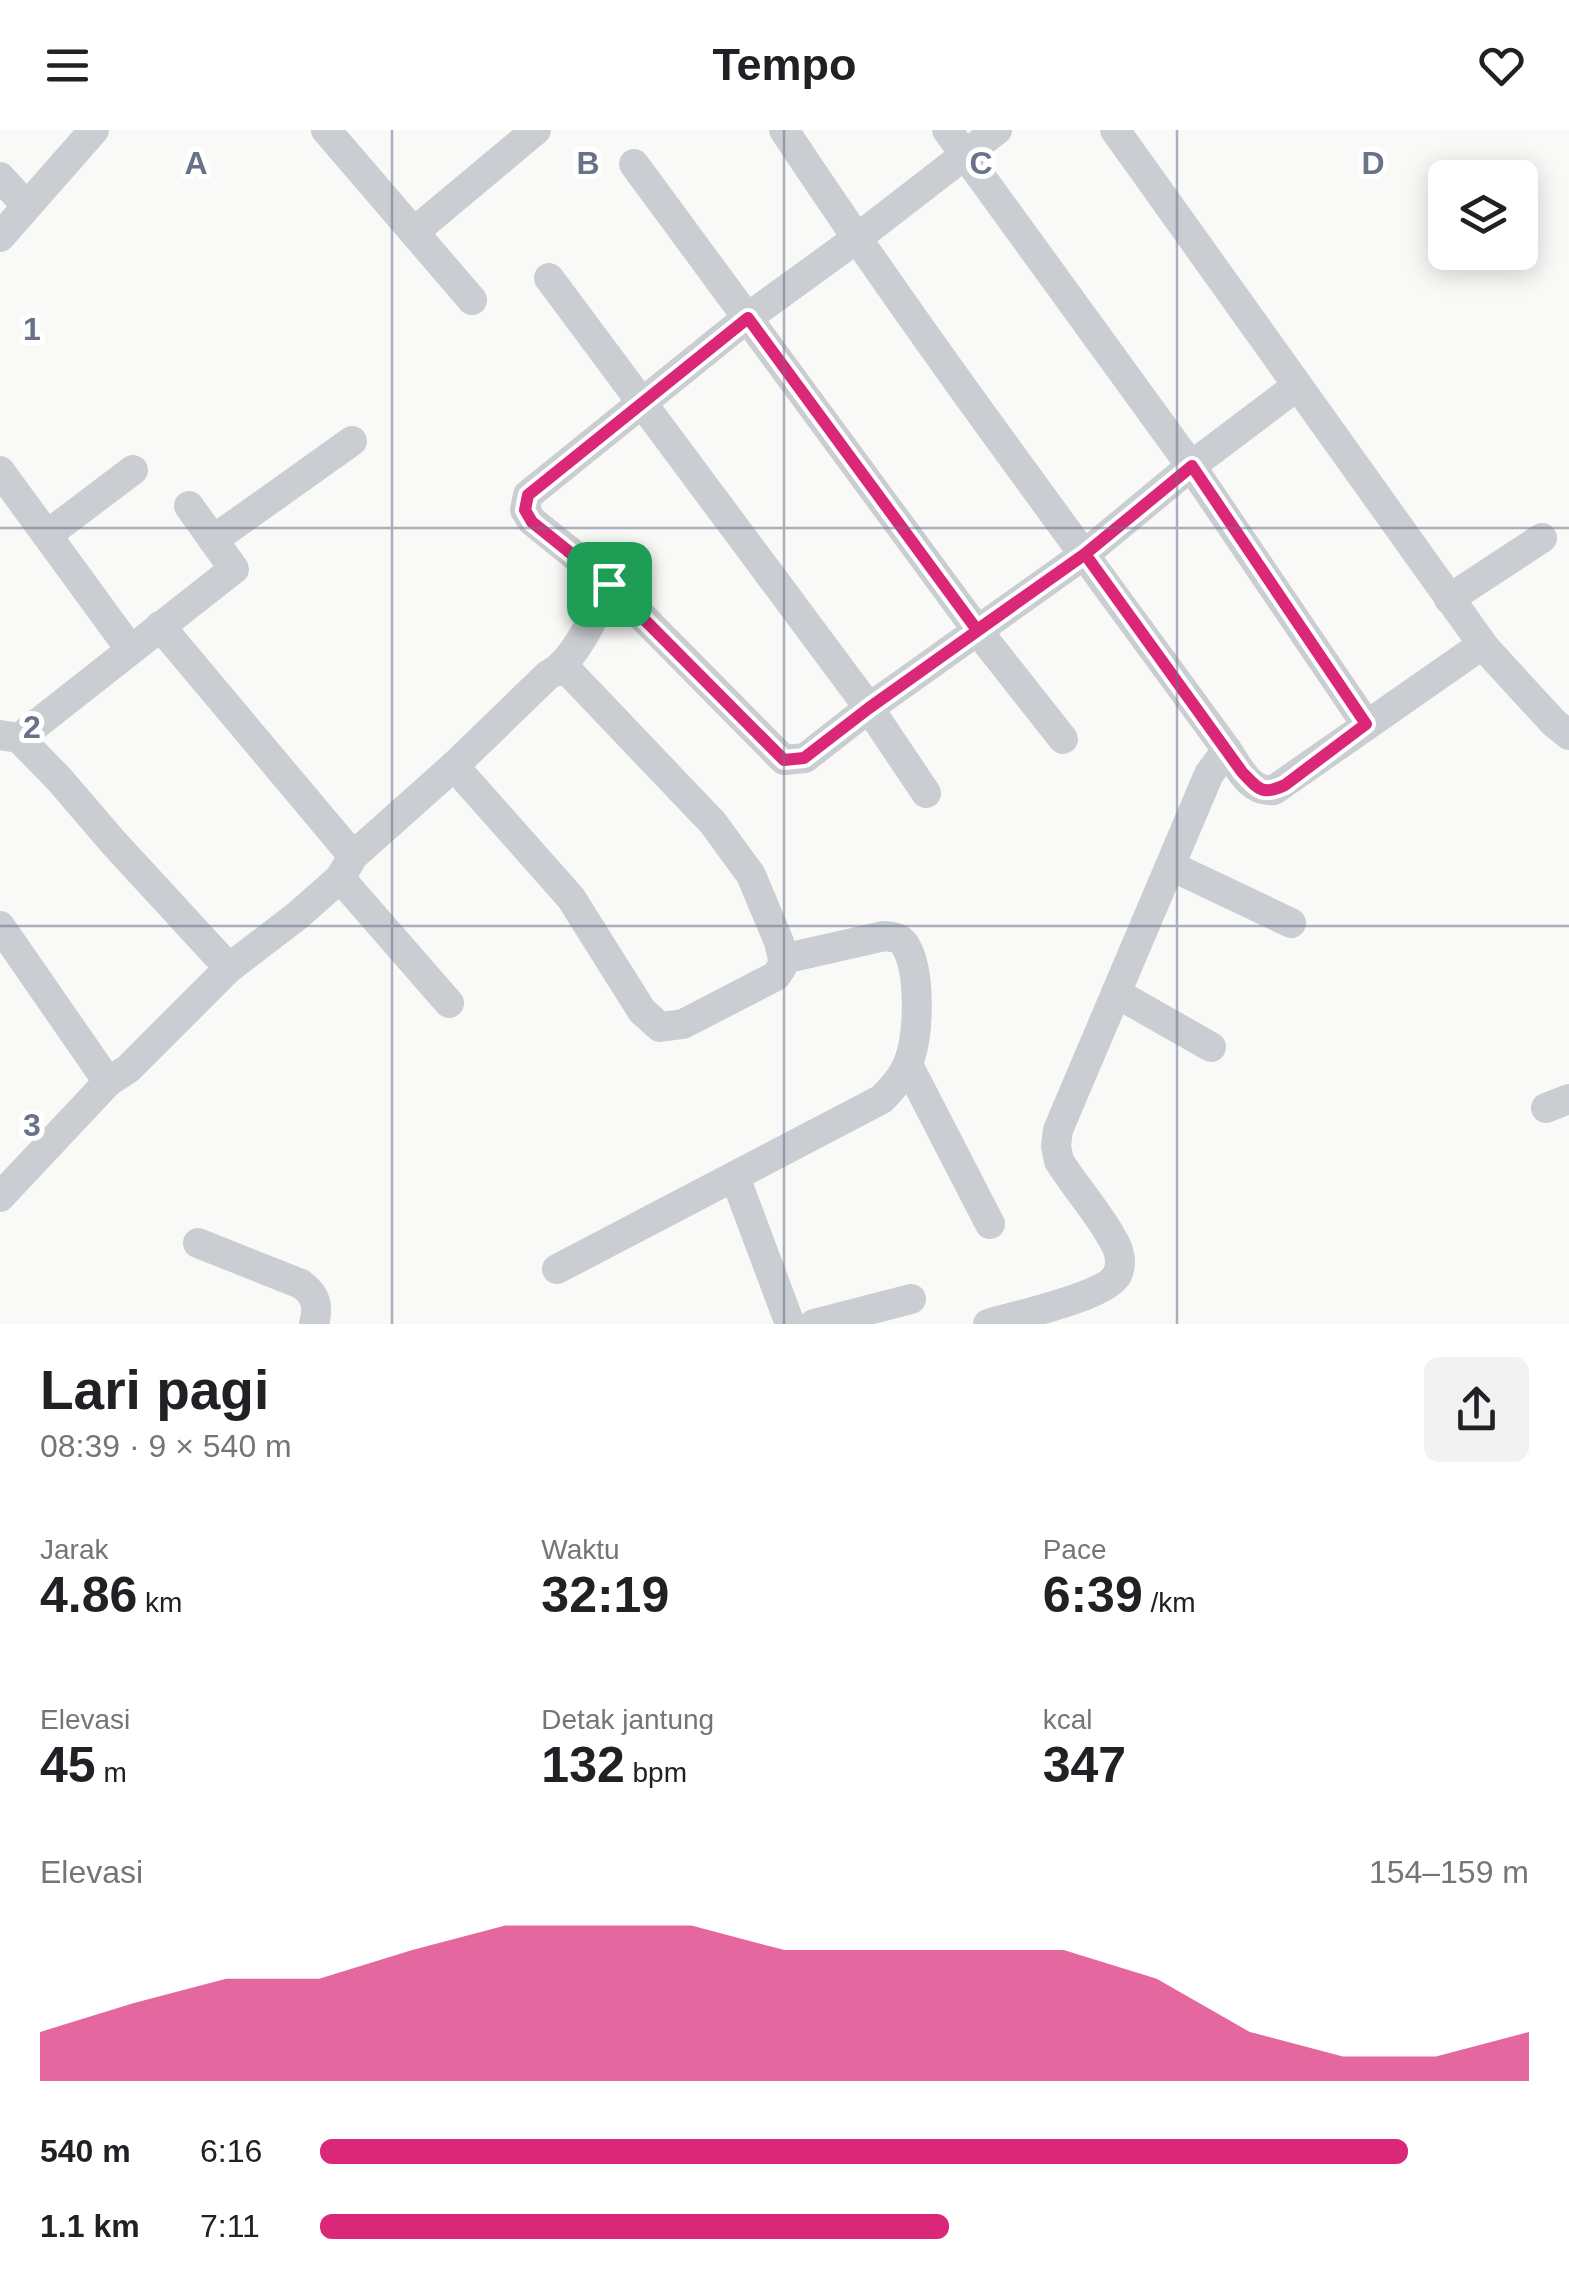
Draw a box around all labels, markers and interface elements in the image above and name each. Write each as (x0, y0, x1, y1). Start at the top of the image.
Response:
icon: menu (40, 38, 95, 93)
icon: heart (1474, 38, 1529, 93)
text: Tempo (712, 39, 857, 90)
text: A (184, 145, 208, 181)
text: B (576, 145, 600, 181)
text: C (969, 145, 993, 181)
text: D (1361, 145, 1385, 181)
map controls (1428, 160, 1538, 270)
button: layers (1428, 160, 1538, 270)
text: 1 (23, 311, 41, 347)
pin (567, 542, 652, 627)
icon: arrive (582, 557, 637, 612)
text: 2 (23, 709, 41, 745)
text: 3 (23, 1107, 41, 1143)
button: share (1424, 1357, 1529, 1462)
text: Lari pagi (40, 1359, 269, 1421)
text: 08:39 · 9 × 540 m (40, 1428, 292, 1464)
text: Jarak (40, 1534, 108, 1565)
text: Waktu (541, 1534, 620, 1565)
text: Pace (1043, 1534, 1106, 1565)
text: 4.86 (40, 1567, 137, 1623)
text: 32:19 (541, 1567, 669, 1623)
text: 6:39 (1043, 1567, 1143, 1623)
text: km (137, 1587, 182, 1618)
text: /km (1143, 1587, 1196, 1618)
text: Elevasi (40, 1704, 130, 1735)
text: Detak jantung (541, 1704, 714, 1735)
text: kcal (1043, 1704, 1092, 1735)
text: 45 (40, 1737, 96, 1793)
text: 132 (541, 1737, 625, 1793)
text: 347 (1043, 1737, 1126, 1793)
text: m (96, 1757, 127, 1788)
text: bpm (625, 1757, 687, 1788)
text: Elevasi (40, 1854, 143, 1890)
text: 154–159 m (1369, 1854, 1529, 1890)
text: 540 m (40, 2133, 131, 2169)
text: 6:16 (200, 2133, 262, 2169)
text: 1.1 km (40, 2208, 140, 2244)
text: 7:11 (200, 2208, 260, 2244)

